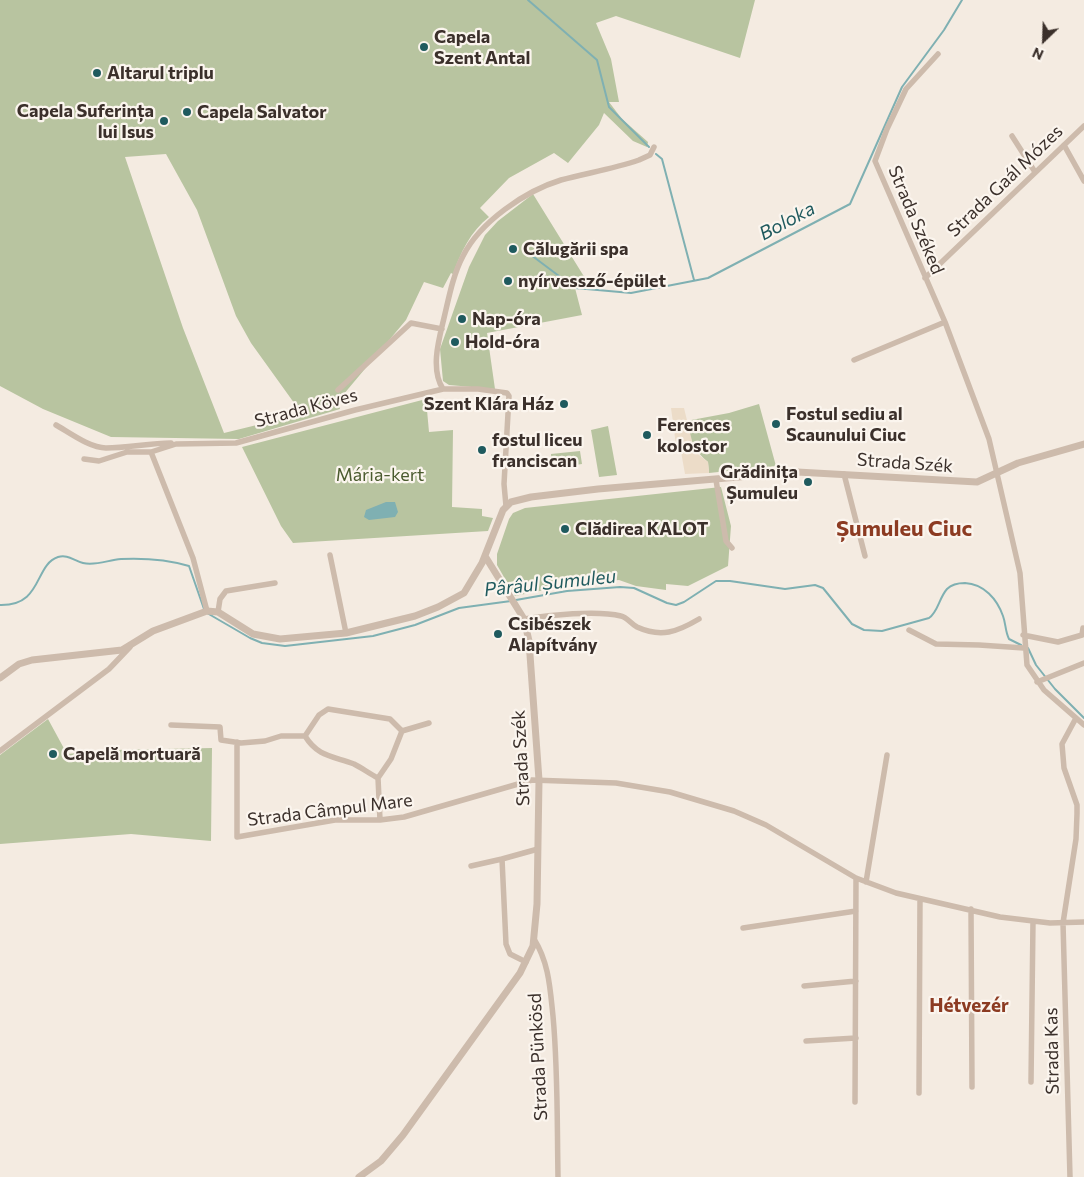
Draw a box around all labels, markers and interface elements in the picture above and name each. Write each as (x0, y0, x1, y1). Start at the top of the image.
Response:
north arrow (1019, 15, 1069, 65)
place label: Capela Szent Antal (434, 26, 530, 68)
marker: Capela Szent Antal (418, 41, 430, 53)
text: N (1029, 44, 1046, 64)
place label: Altarul triplu (107, 62, 214, 84)
marker: Altarul triplu (91, 67, 103, 79)
place label: Capela Suferința lui Isus (17, 100, 154, 142)
place label: Capela Salvator (197, 101, 327, 123)
marker: Capela Salvator (181, 106, 193, 118)
marker: Capela Suferința lui Isus (158, 115, 170, 127)
street label: Strada Gaál Mózes (943, 120, 1067, 242)
street label: Strada Széked (883, 163, 949, 277)
water label: Boloka (755, 197, 819, 245)
place label: Călugării spa (523, 238, 628, 260)
marker: Călugării spa (507, 243, 519, 255)
place label: nyírvessző-épület (518, 270, 666, 292)
marker: nyírvessző-épület (502, 275, 514, 287)
place label: Nap-óra (472, 308, 541, 330)
marker: Nap-óra (456, 313, 468, 325)
place label: Hold-óra (465, 331, 540, 353)
marker: Hold-óra (449, 336, 461, 348)
street label: Strada Köves (252, 384, 360, 432)
place label: Szent Klára Ház (424, 393, 554, 415)
marker: Szent Klára Ház (558, 398, 570, 410)
place label: Fostul sediu al Scaunului Ciuc (786, 403, 906, 446)
place label: Ferences kolostor (657, 414, 730, 456)
marker: Fostul sediu al Scaunului Ciuc (770, 418, 782, 430)
place label: fostul liceu franciscan (492, 429, 583, 472)
marker: Ferences kolostor (641, 429, 653, 441)
marker: fostul liceu franciscan (476, 444, 488, 456)
street label: Strada Szék (856, 449, 954, 477)
place label: Grădinița Șumuleu (720, 461, 798, 504)
park label: Mária-kert (336, 464, 424, 486)
marker: Grădinița Șumuleu (802, 476, 814, 488)
district label: Șumuleu Ciuc (836, 516, 972, 542)
place label: Clădirea KALOT (575, 518, 708, 540)
marker: Clădirea KALOT (559, 523, 571, 535)
water label: Pârâul Șumuleu (483, 565, 617, 601)
place label: Csibészek Alapítvány (508, 613, 598, 656)
marker: Csibészek Alapítvány (492, 628, 504, 640)
street label: Strada Szék (508, 709, 534, 807)
place label: Capelă mortuară (63, 743, 201, 765)
marker: Capelă mortuară (47, 748, 59, 760)
street label: Strada Câmpul Mare (246, 789, 414, 831)
street label: Strada Pünkösd (524, 993, 552, 1121)
district label: Hétvezér (929, 995, 1009, 1017)
street label: Strada Kas (1040, 1007, 1064, 1095)

